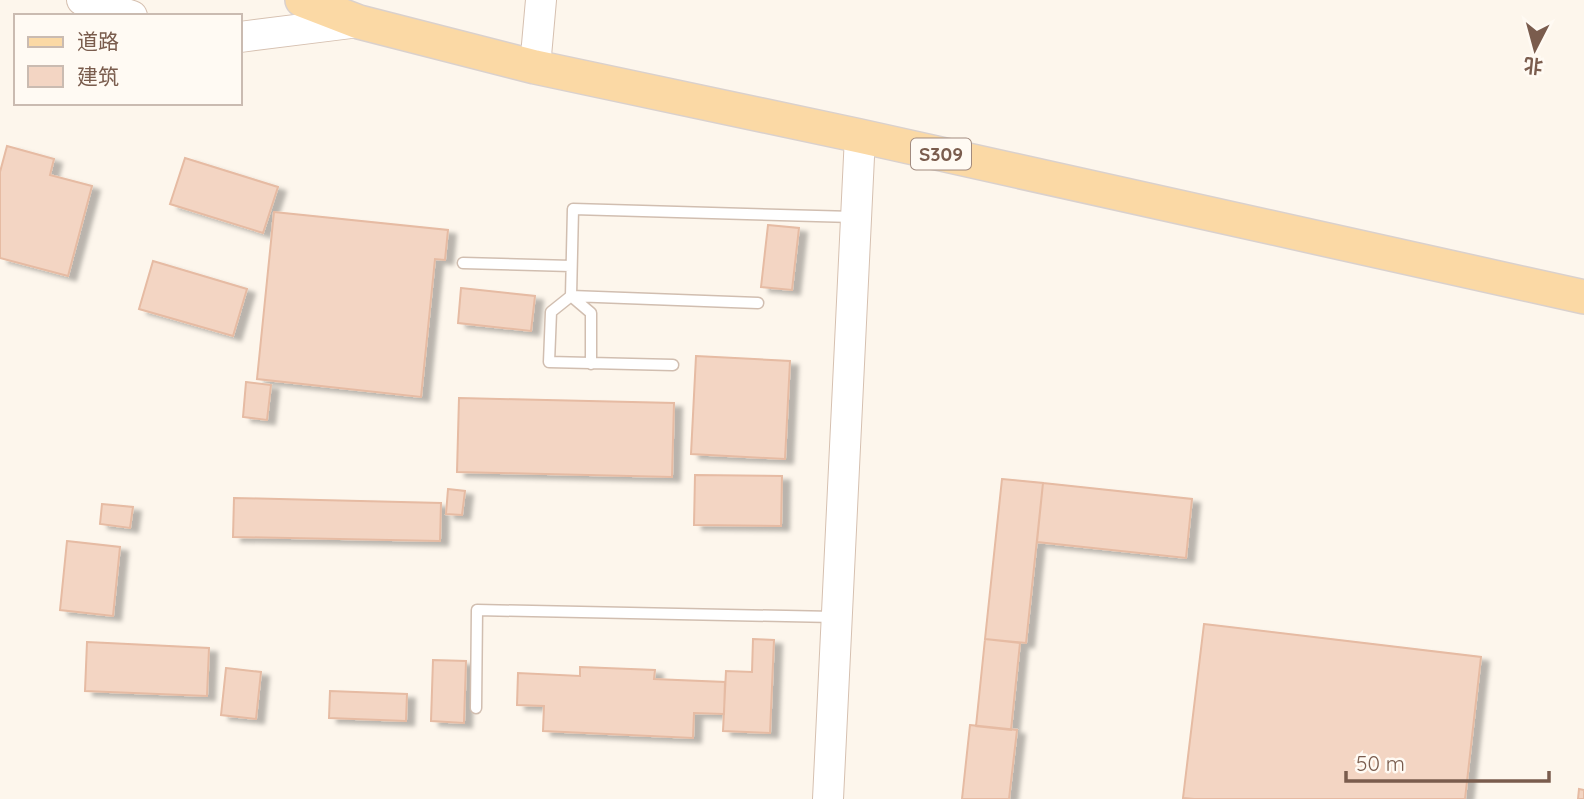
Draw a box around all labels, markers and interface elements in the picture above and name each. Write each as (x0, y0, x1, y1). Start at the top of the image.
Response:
legend (14, 14, 242, 105)
north arrow (1500, 14, 1570, 84)
text: 道路 (77, 28, 119, 54)
text: 北 (1523, 53, 1544, 79)
text: 建筑 (77, 63, 119, 89)
road number: S309 (911, 138, 971, 170)
scale bar (1346, 740, 1549, 784)
text: 50 m (1356, 750, 1405, 776)

